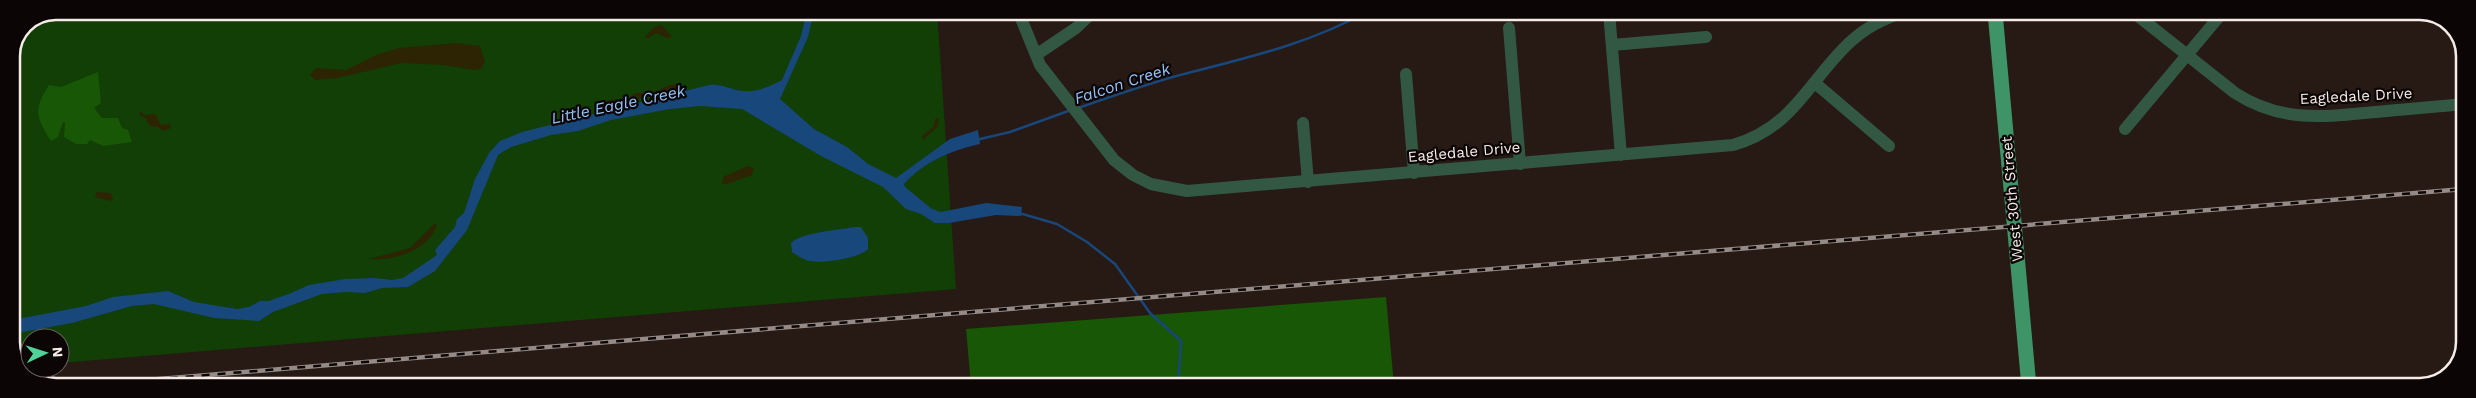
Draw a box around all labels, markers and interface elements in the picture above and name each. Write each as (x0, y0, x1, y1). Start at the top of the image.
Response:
water label: Falcon Creek (1072, 59, 1174, 108)
water label: Little Eagle Creek (549, 81, 688, 128)
street label: Eagledale Drive (2299, 84, 2413, 108)
street label: West 30th Street (1997, 135, 2026, 262)
street label: Eagledale Drive (1407, 138, 1521, 166)
north arrow (20, 328, 70, 378)
text: N (50, 346, 66, 358)

